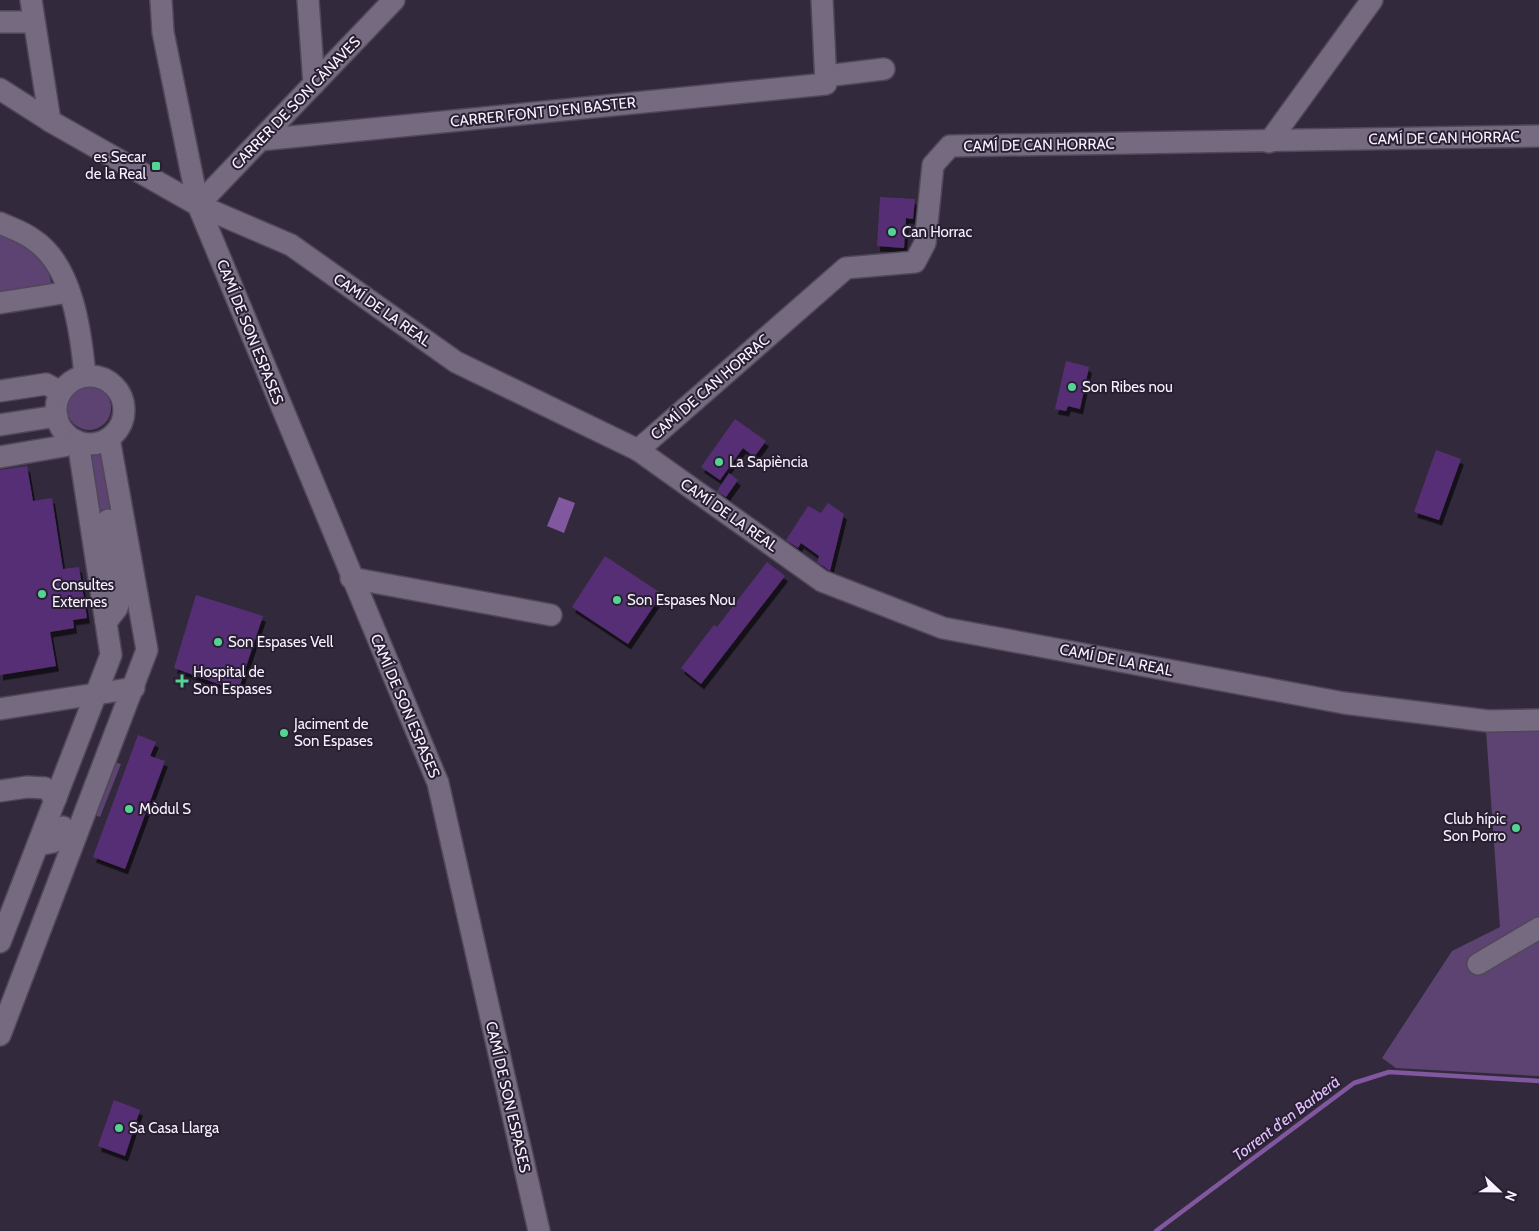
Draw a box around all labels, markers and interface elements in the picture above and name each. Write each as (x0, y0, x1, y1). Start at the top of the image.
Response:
street label: CARRER DE SON CÀNAVES (227, 32, 364, 173)
street label: CARRER FONT D'EN BASTER (449, 93, 637, 131)
street label: CAMÍ DE CAN HORRAC (1368, 127, 1520, 148)
street label: CAMÍ DE CAN HORRAC (963, 134, 1115, 155)
place label: es Secar de la Real (85, 148, 146, 183)
marker: es Secar de la Real (150, 160, 162, 172)
place label: Can Horrac (902, 223, 972, 241)
marker: Can Horrac (886, 226, 898, 238)
street label: CAMÍ DE SON ESPASES (213, 257, 288, 407)
street label: CAMÍ DE LA REAL (330, 269, 435, 351)
street label: CAMÍ DE CAN HORRAC (646, 330, 773, 443)
place label: Son Ribes nou (1082, 378, 1173, 396)
marker: Son Ribes nou (1066, 381, 1078, 393)
place label: La Sapiència (729, 453, 809, 471)
marker: La Sapiència (713, 456, 725, 468)
street label: CAMÍ DE LA REAL (677, 474, 782, 556)
place label: Consultes Externes (52, 576, 114, 611)
marker: Consultes Externes (36, 588, 48, 600)
place label: Son Espases Nou (627, 591, 736, 609)
marker: Son Espases Nou (611, 594, 623, 606)
street label: CAMÍ DE SON ESPASES (366, 631, 445, 781)
place label: Son Espases Vell (228, 633, 334, 651)
marker: Son Espases Vell (212, 636, 224, 648)
street label: CAMÍ DE LA REAL (1058, 639, 1175, 680)
place label: Hospital de Son Espases (193, 663, 272, 698)
marker: Hospital de Son Espases (175, 674, 189, 688)
place label: Jaciment de Son Espases (293, 715, 373, 750)
marker: Jaciment de Son Espases (278, 727, 290, 739)
place label: Mòdul S (139, 800, 191, 818)
marker: Mòdul S (123, 803, 135, 815)
place label: Club hípic Son Porro (1443, 810, 1506, 845)
marker: Club hípic Son Porro (1510, 822, 1522, 834)
street label: CAMÍ DE SON ESPASES (482, 1019, 535, 1175)
water label: Torrent d'en Barberà (1229, 1072, 1344, 1165)
place label: Sa Casa Llarga (129, 1119, 220, 1137)
marker: Sa Casa Llarga (113, 1122, 125, 1134)
north arrow (1474, 1166, 1524, 1216)
text: N (1501, 1188, 1521, 1204)

